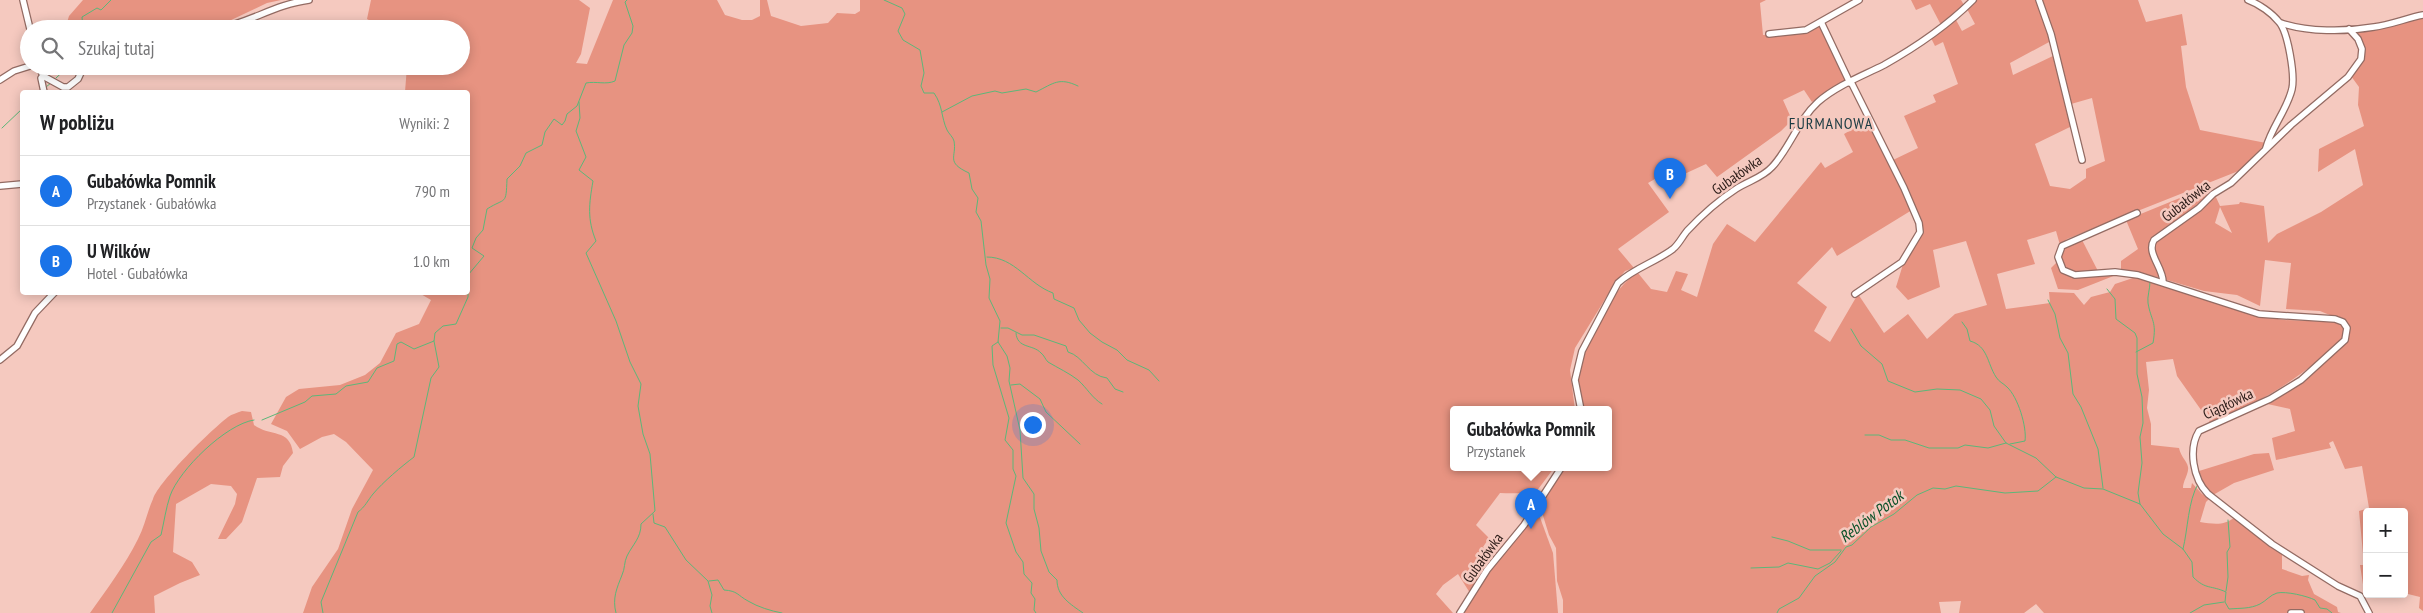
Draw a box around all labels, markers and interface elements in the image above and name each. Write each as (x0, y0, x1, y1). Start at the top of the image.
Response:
search box (20, 20, 470, 75)
icon: search (38, 34, 66, 62)
text: Szukaj tutaj (78, 36, 155, 60)
text: W pobliżu (40, 109, 114, 136)
text: Wyniki: 2 (399, 113, 450, 133)
district label: FURMANOWA (1789, 113, 1873, 133)
street label: Gubałówka (1708, 150, 1765, 199)
pin: B (1654, 158, 1686, 199)
text: Gubałówka Pomnik (87, 169, 216, 193)
street label: Gubałówka (2157, 176, 2214, 226)
text: A (52, 181, 60, 201)
text: 790 m (415, 181, 450, 201)
text: Przystanek · Gubałówka (87, 193, 216, 213)
text: U Wilków (87, 239, 150, 263)
text: B (52, 251, 60, 271)
text: 1.0 km (413, 251, 450, 271)
text: Hotel · Gubałówka (87, 263, 188, 283)
street label: Ciągłówka (2200, 384, 2256, 423)
popup (1450, 406, 1612, 471)
your location (1020, 412, 1046, 438)
text: Gubałówka Pomnik (1467, 417, 1595, 441)
text: Przystanek (1467, 441, 1526, 461)
water label: Reblów Potok (1835, 484, 1908, 546)
pin: A (1515, 488, 1547, 529)
map controls (2363, 508, 2408, 598)
button: + (2363, 508, 2408, 553)
street label: Gubałówka (1458, 529, 1507, 586)
button: − (2363, 553, 2408, 598)

